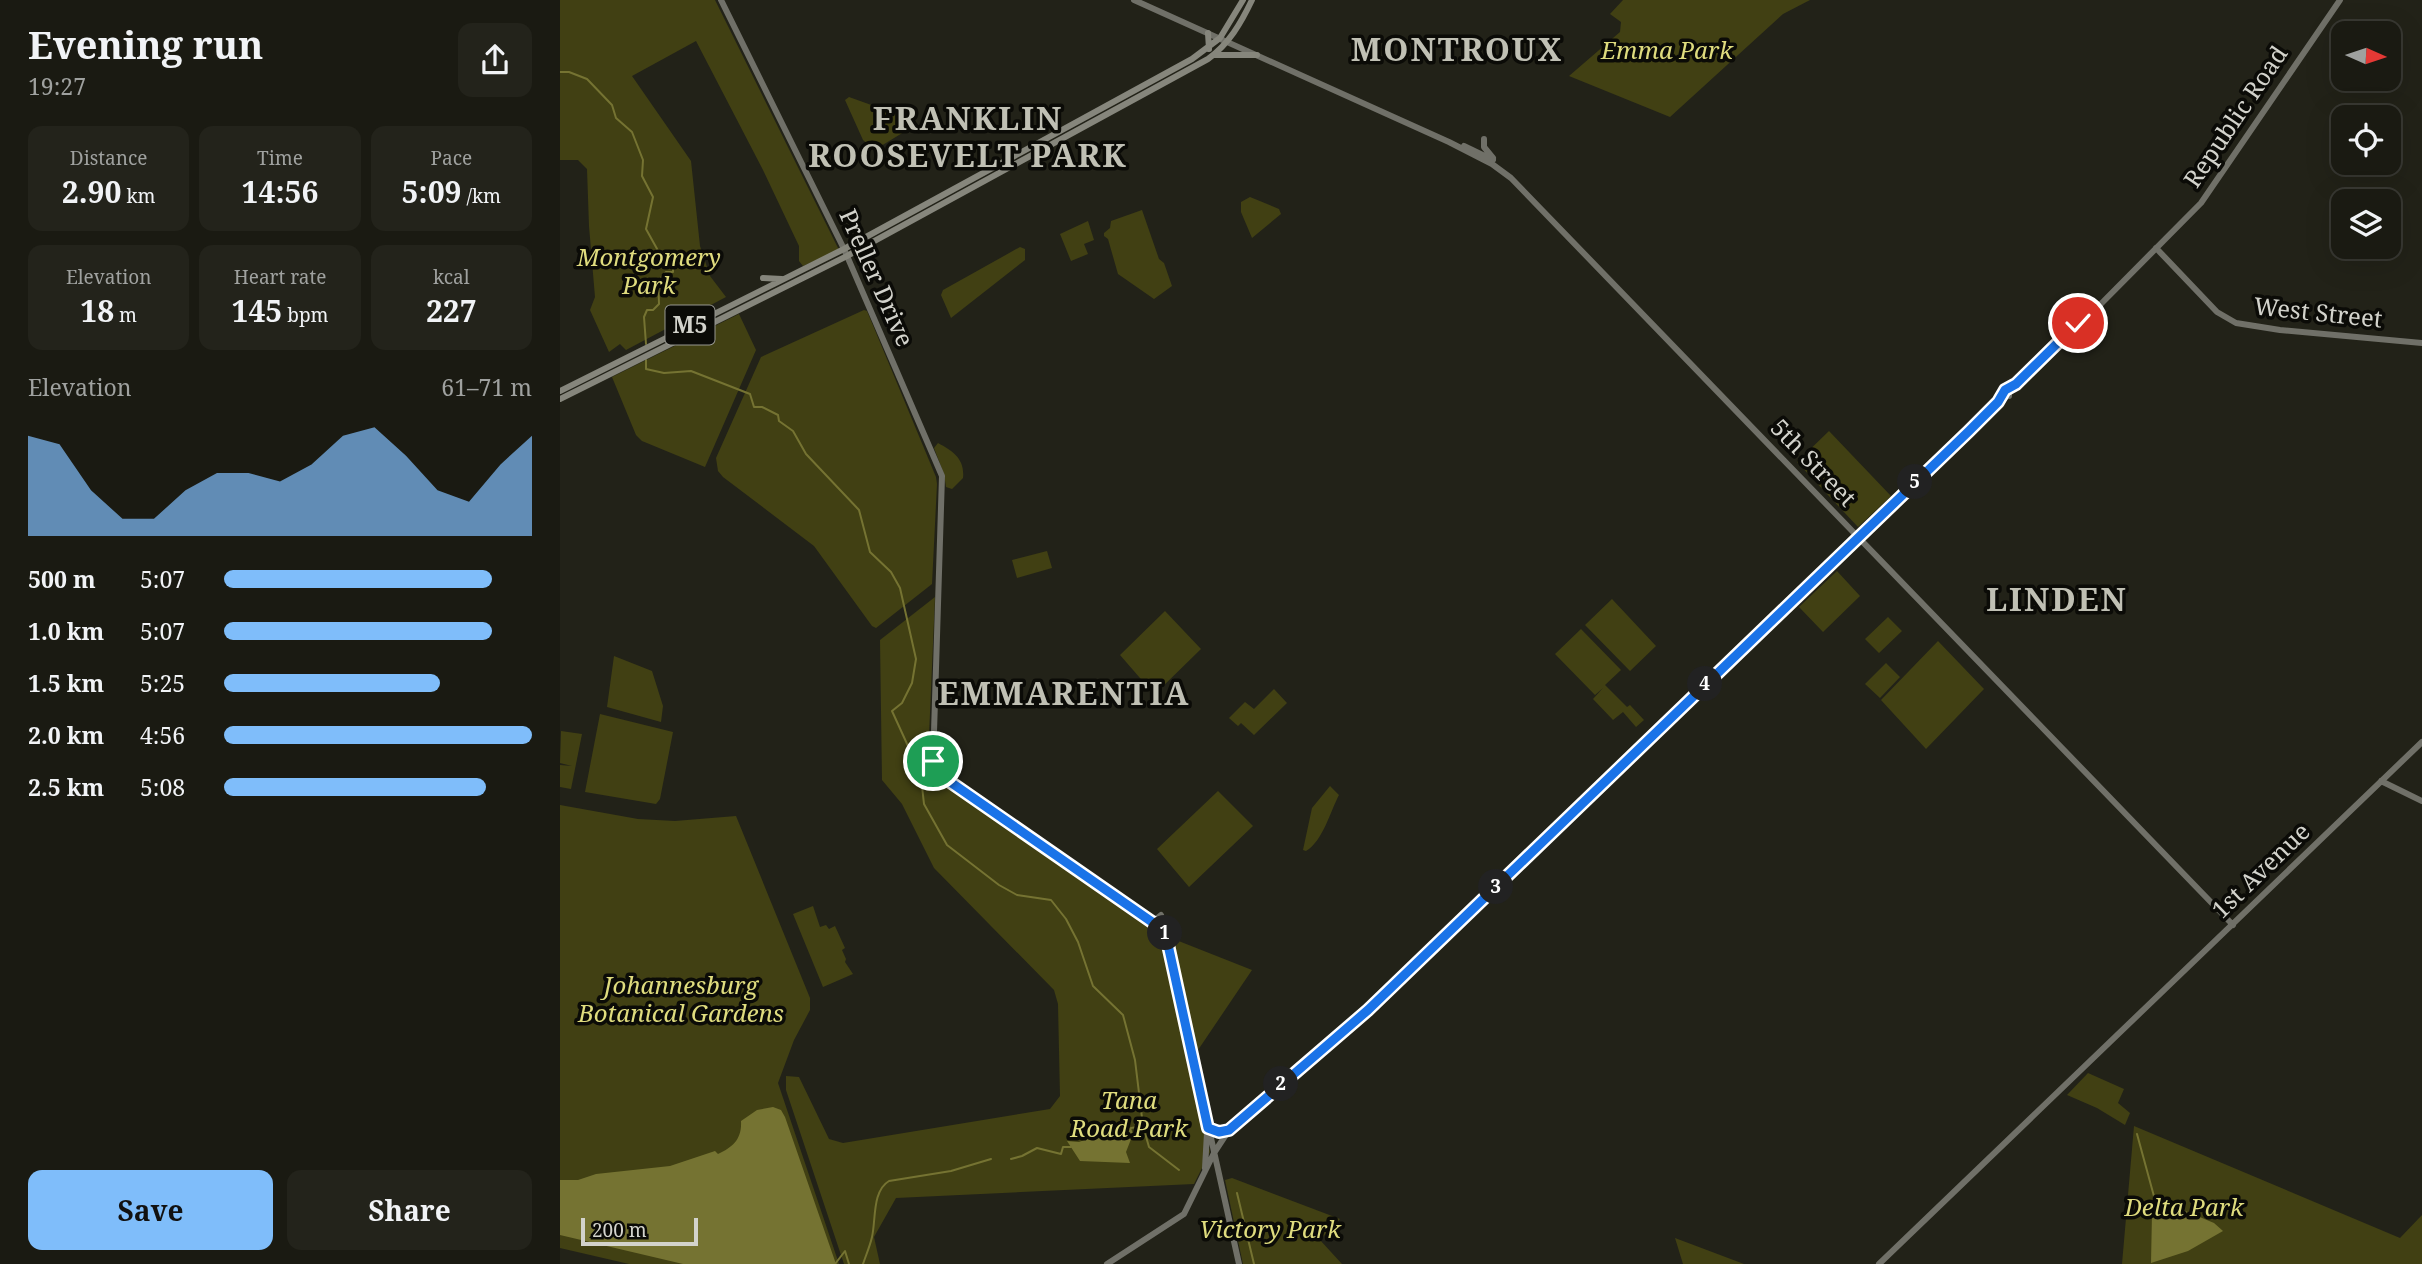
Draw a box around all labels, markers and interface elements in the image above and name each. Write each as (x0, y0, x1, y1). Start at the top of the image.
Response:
text: Evening run (28, 18, 263, 70)
north arrow (2331, 21, 2401, 91)
map controls (2331, 21, 2401, 259)
button: share (458, 23, 532, 97)
district label: MONTROUX (1351, 27, 1563, 70)
park label: Emma Park (1600, 33, 1734, 66)
street label: Republic Road (2175, 39, 2295, 193)
text: 19:27 (28, 70, 86, 102)
district label: FRANKLIN ROOSEVELT PARK (808, 96, 1128, 176)
button: locate (2331, 105, 2401, 175)
text: Distance (70, 145, 147, 171)
text: Time (257, 145, 303, 171)
text: Pace (430, 145, 472, 171)
text: 2.90 (62, 171, 121, 212)
text: 14:56 (242, 171, 318, 212)
text: 5:09 (402, 171, 462, 212)
text: km (121, 183, 156, 209)
text: /km (462, 183, 501, 209)
button: layers (2331, 189, 2401, 259)
street label: Preller Drive (832, 203, 922, 351)
park label: Montgomery Park (576, 240, 721, 301)
text: Elevation (66, 264, 151, 290)
text: Heart rate (234, 264, 326, 290)
text: kcal (433, 264, 470, 290)
street label: West Street (2252, 288, 2384, 335)
text: 18 (80, 290, 114, 331)
text: 145 (231, 290, 282, 331)
text: 227 (426, 290, 477, 331)
pin (2048, 293, 2108, 353)
text: m (114, 302, 137, 328)
text: bpm (282, 302, 329, 328)
icon: check (2059, 304, 2097, 342)
road number: M5 (666, 306, 714, 344)
text: Elevation (28, 371, 132, 403)
text: 61–71 m (441, 371, 532, 403)
street label: 5th Street (1764, 411, 1864, 513)
pin: 5 (1898, 464, 1932, 500)
text: 5 (1909, 468, 1920, 494)
text: 500 m (28, 563, 96, 595)
text: 5:07 (140, 563, 185, 595)
district label: LINDEN (1986, 577, 2128, 620)
text: 1.0 km (28, 615, 104, 647)
text: 5:07 (140, 615, 185, 647)
pin: 4 (1688, 666, 1722, 702)
text: 1.5 km (28, 667, 104, 699)
text: 5:25 (140, 667, 185, 699)
text: 4 (1699, 670, 1710, 696)
district label: EMMARENTIA (938, 671, 1190, 714)
text: 2.0 km (28, 719, 104, 751)
text: 4:56 (140, 719, 185, 751)
pin (903, 731, 963, 791)
icon: arrive (914, 742, 952, 780)
text: 2.5 km (28, 771, 104, 803)
text: 5:08 (140, 771, 185, 803)
street label: 1st Avenue (2204, 815, 2316, 925)
pin: 3 (1478, 870, 1514, 904)
text: 3 (1490, 873, 1501, 899)
pin: 1 (1148, 916, 1182, 950)
text: 1 (1159, 919, 1170, 945)
park label: Johannesburg Botanical Gardens (577, 968, 784, 1029)
pin: 2 (1264, 1066, 1298, 1102)
text: 2 (1275, 1070, 1286, 1096)
park label: Tana Road Park (1069, 1083, 1189, 1144)
button: Save (28, 1170, 273, 1250)
button: Share (287, 1170, 532, 1250)
park label: Delta Park (2123, 1190, 2245, 1223)
park label: Victory Park (1199, 1212, 1342, 1245)
scale bar (581, 1215, 698, 1247)
text: 200 m (592, 1217, 647, 1243)

